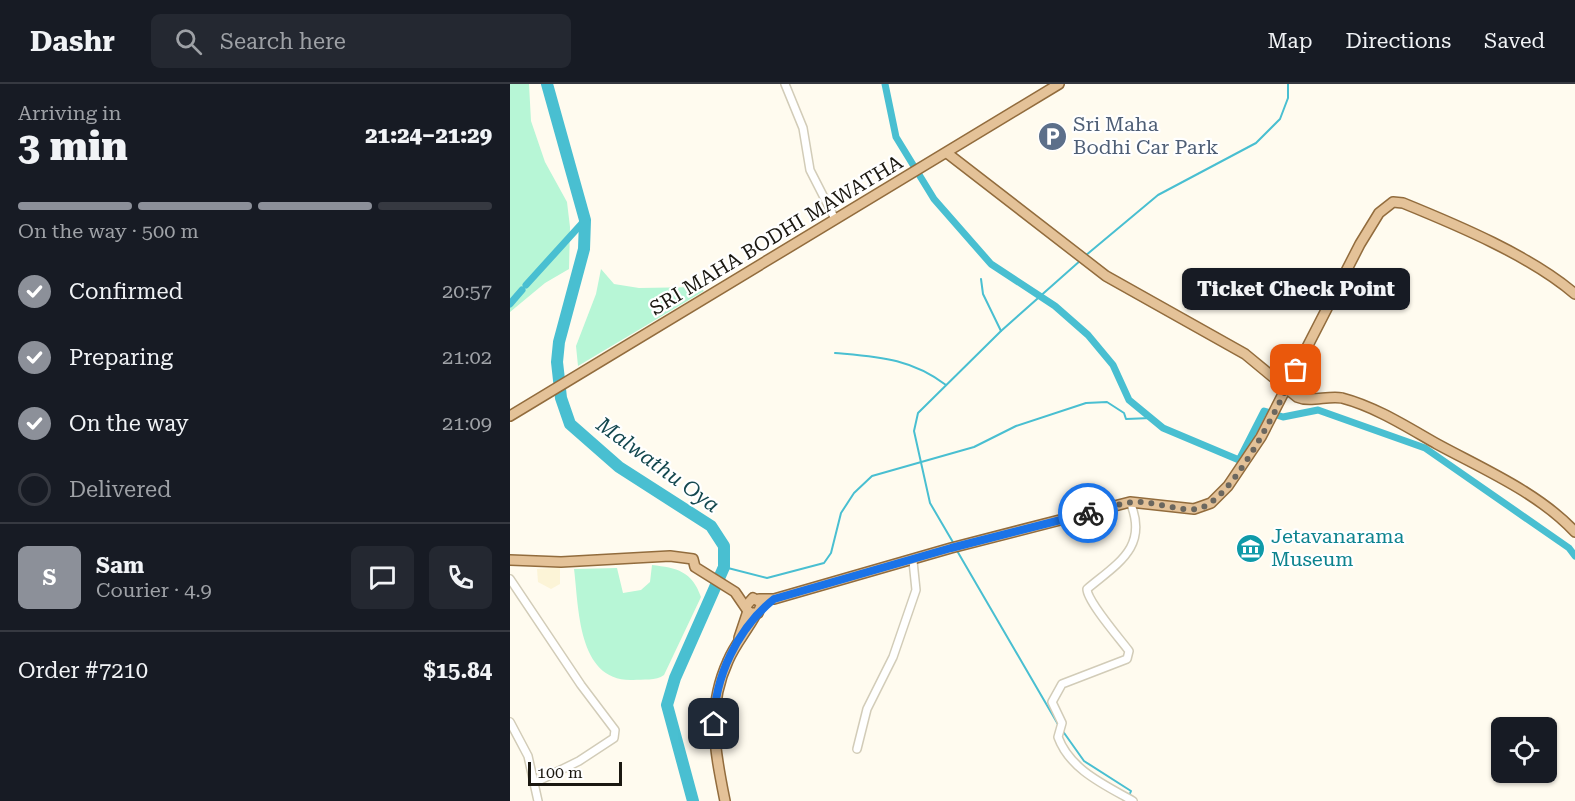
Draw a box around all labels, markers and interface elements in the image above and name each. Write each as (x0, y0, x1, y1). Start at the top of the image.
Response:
search box (151, 14, 571, 68)
text: Dashr (30, 25, 115, 58)
icon: search (172, 25, 205, 58)
text: Search here (220, 29, 346, 54)
text: Map (1268, 29, 1312, 53)
text: Directions (1345, 29, 1451, 53)
text: Saved (1484, 29, 1545, 53)
text: Arriving in (18, 101, 121, 125)
place label: Sri Maha Bodhi Car Park (1073, 112, 1219, 159)
parking icon: Sri Maha Bodhi Car Park (1036, 120, 1068, 152)
text: 21:24–21:29 (365, 123, 492, 148)
text: 3 min (18, 124, 128, 170)
street label: SRI MAHA BODHI MAWATHA (645, 150, 907, 320)
text: On the way · 500 m (18, 219, 199, 243)
callout: Ticket Check Point (1182, 268, 1410, 310)
icon: check (18, 275, 51, 308)
text: Ticket Check Point (1197, 277, 1395, 301)
text: Confirmed (69, 279, 183, 304)
text: 20:57 (442, 279, 492, 303)
icon: check (18, 341, 51, 374)
pin (1270, 344, 1321, 395)
text: Preparing (69, 345, 173, 370)
text: 21:02 (442, 345, 492, 369)
icon: bag (1279, 353, 1312, 386)
icon: check (18, 407, 51, 440)
text: On the way (69, 411, 189, 436)
text: 21:09 (442, 411, 492, 435)
water label: Malwathu Oya (591, 412, 724, 518)
text: Delivered (69, 477, 171, 502)
courier (1058, 483, 1118, 543)
icon: bike (1072, 497, 1105, 530)
place label: Jetavanarama Museum (1271, 524, 1405, 571)
museum icon: Jetavanarama Museum (1234, 532, 1266, 564)
button: chat (351, 546, 414, 609)
button: phone (429, 546, 492, 609)
text: Sam (96, 553, 144, 578)
text: S (43, 565, 56, 590)
text: Courier · 4.9 (96, 578, 212, 602)
text: Order #7210 (18, 658, 148, 683)
text: $15.84 (423, 658, 492, 683)
pin (688, 698, 739, 749)
icon: home (697, 707, 730, 740)
map controls (1491, 717, 1557, 783)
button: locate (1491, 717, 1557, 783)
scale bar (528, 759, 622, 786)
text: 100 m (537, 763, 583, 782)

